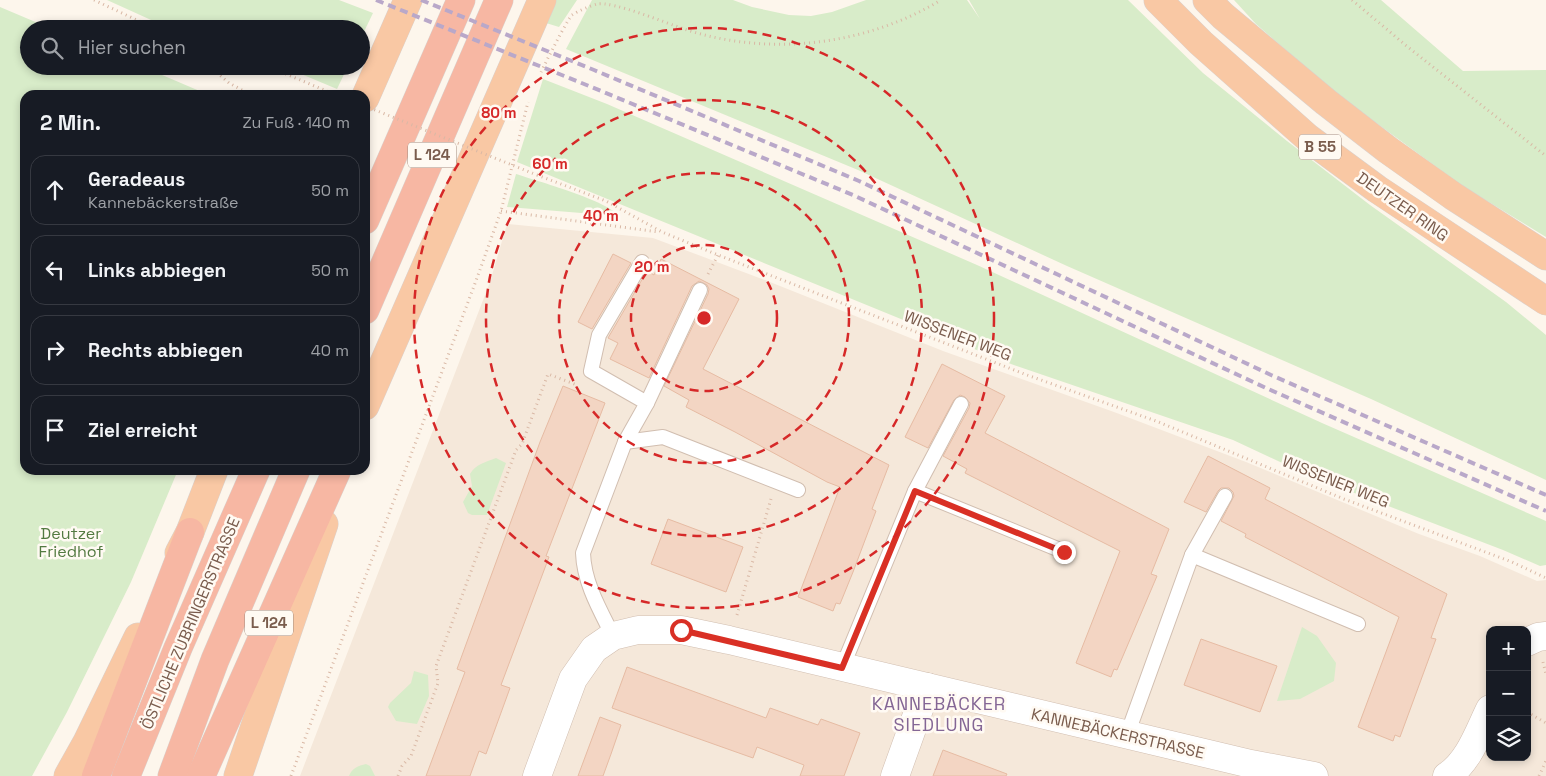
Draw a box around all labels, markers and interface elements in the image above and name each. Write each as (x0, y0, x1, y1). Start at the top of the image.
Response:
search box (20, 20, 370, 75)
icon: search (38, 34, 66, 62)
text: Hier suchen (78, 35, 186, 60)
text: 80 m (481, 103, 517, 122)
text: 2 Min. (40, 109, 101, 136)
text: Zu Fuß · 140 m (242, 112, 350, 133)
road number: B 55 (1299, 134, 1341, 160)
road number: L 124 (408, 142, 456, 168)
text: 60 m (532, 154, 568, 173)
text: Geradeaus (88, 167, 185, 192)
street label: DEUTZER RING (1353, 167, 1453, 246)
icon: ahead (41, 176, 69, 204)
text: 50 m (311, 180, 349, 201)
text: Kannebäckerstraße (88, 192, 239, 213)
text: 40 m (583, 206, 619, 225)
icon: left (41, 256, 69, 284)
text: 20 m (634, 257, 670, 276)
text: Links abbiegen (88, 258, 226, 283)
text: 50 m (311, 260, 349, 281)
street label: WISSENER WEG (901, 305, 1015, 366)
centre of rings (695, 309, 713, 327)
icon: right (41, 336, 69, 364)
text: Rechts abbiegen (88, 338, 243, 363)
text: 40 m (311, 340, 349, 361)
icon: arrive (41, 416, 69, 444)
text: Ziel erreicht (88, 418, 198, 443)
street label: WISSENER WEG (1279, 450, 1393, 513)
street label: ÖSTLICHE ZUBRINGERSTRASSE (136, 514, 245, 732)
park label: Deutzer Friedhof (39, 523, 103, 562)
route end (1053, 541, 1076, 564)
road number: L 124 (245, 610, 293, 636)
route start (670, 619, 693, 642)
map controls (1486, 626, 1531, 761)
button: + (1486, 626, 1531, 671)
button: − (1486, 671, 1531, 716)
district label: KANNEBÄCKER SIEDLUNG (872, 692, 1006, 736)
street label: KANNEBÄCKERSTRASSE (1029, 703, 1207, 764)
button: layers (1486, 716, 1531, 761)

